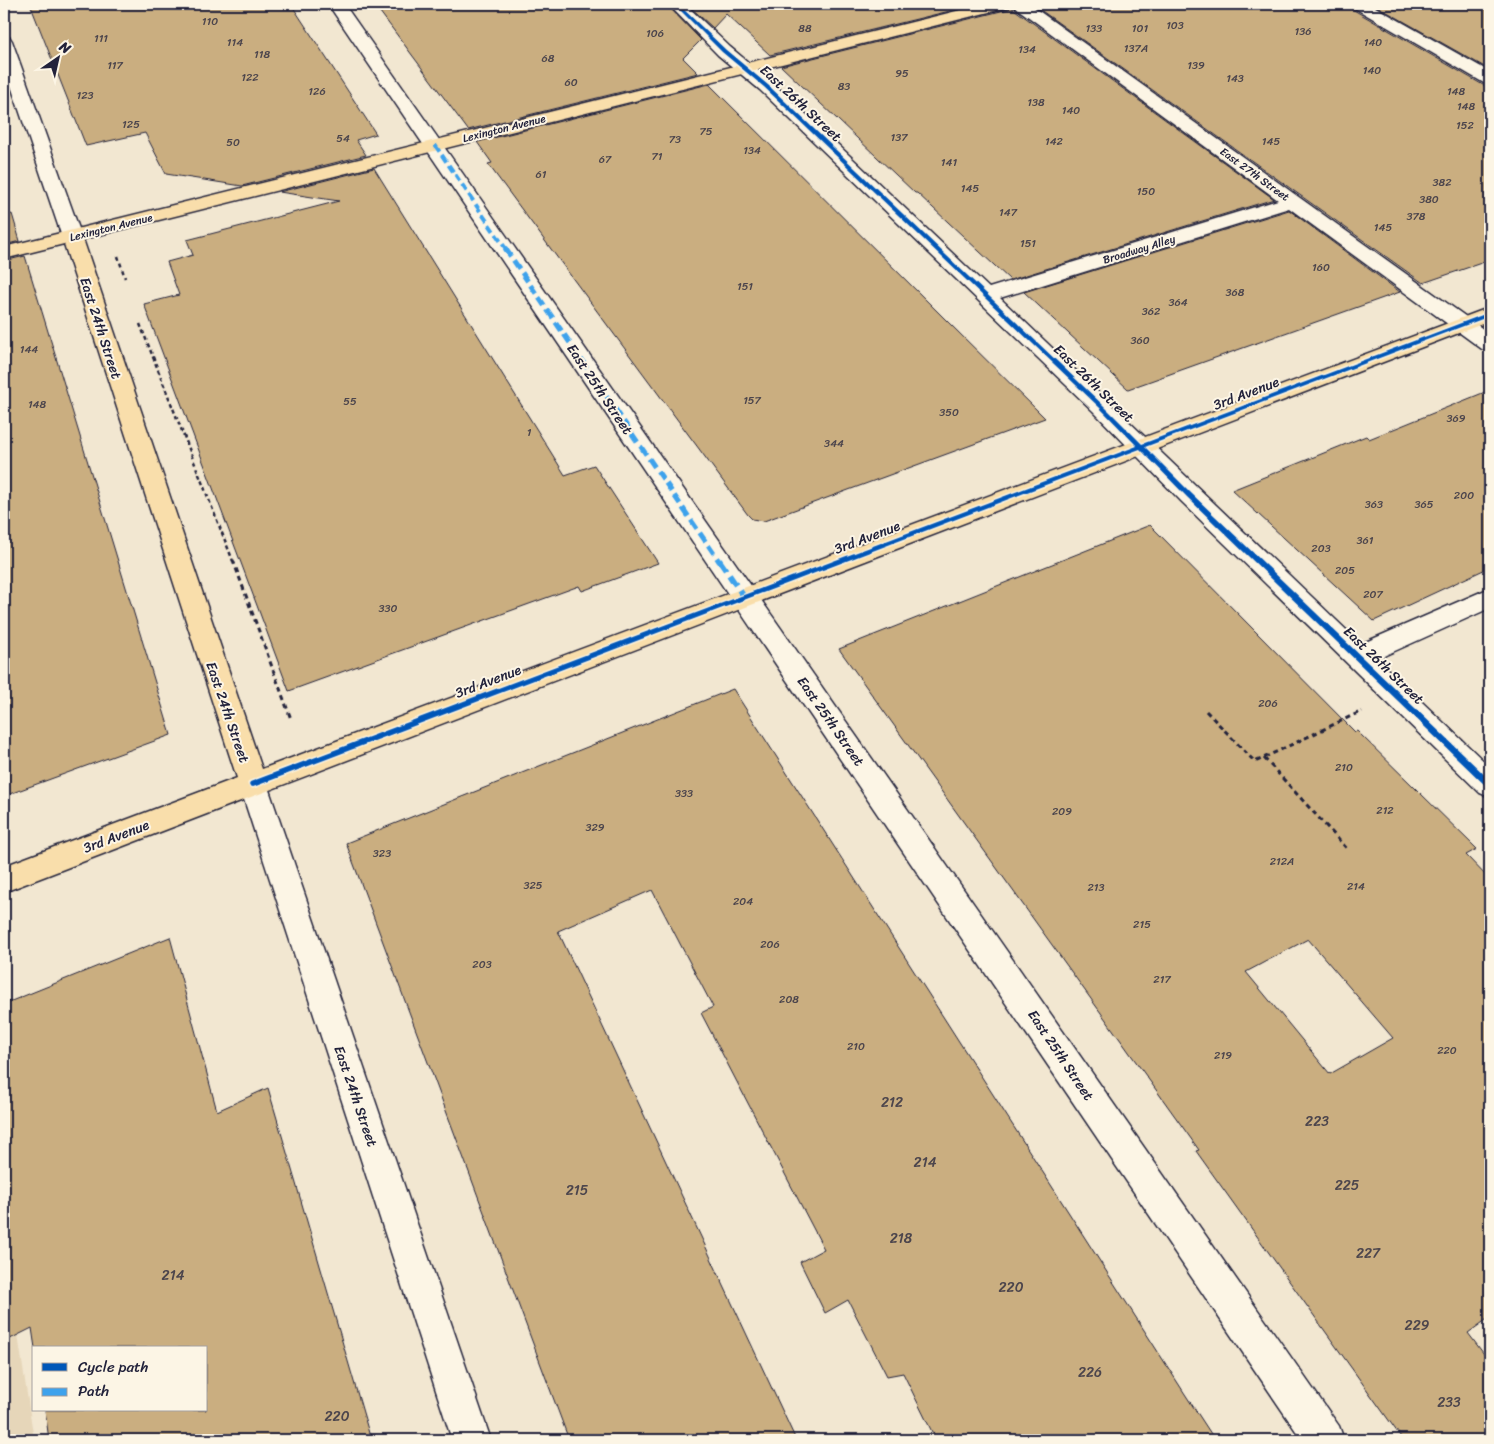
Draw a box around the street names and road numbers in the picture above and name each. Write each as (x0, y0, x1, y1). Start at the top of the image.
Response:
street label: East 26th Street (754, 58, 848, 148)
street label: Lexington Avenue (461, 109, 548, 148)
street label: East 27th Street (1216, 143, 1294, 206)
street label: Lexington Avenue (68, 208, 155, 247)
street label: Broadway Alley (1101, 229, 1178, 270)
street label: East 24th Street (72, 274, 129, 382)
street label: East 26th Street (1047, 338, 1140, 429)
street label: East 25th Street (560, 339, 639, 440)
street label: 3rd Avenue (1209, 369, 1283, 418)
street label: 3rd Avenue (830, 513, 904, 562)
street label: East 26th Street (1337, 620, 1430, 711)
street label: 3rd Avenue (451, 657, 525, 706)
street label: East 24th Street (199, 658, 257, 766)
street label: East 25th Street (790, 671, 871, 772)
street label: 3rd Avenue (79, 812, 153, 861)
street label: East 25th Street (1021, 1005, 1100, 1106)
street label: East 24th Street (327, 1042, 385, 1150)

